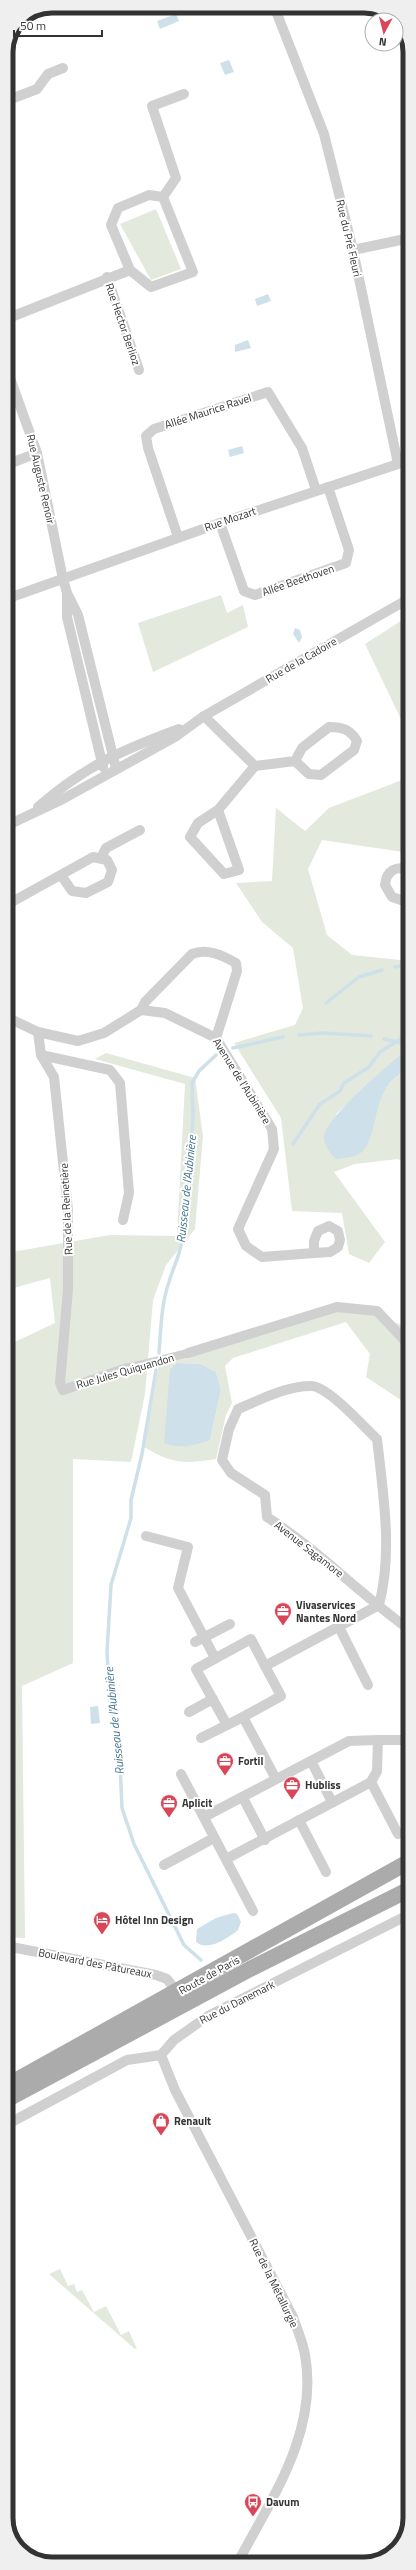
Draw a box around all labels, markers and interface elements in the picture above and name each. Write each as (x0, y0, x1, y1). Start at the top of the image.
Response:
scale bar (14, 12, 102, 38)
north arrow (364, 12, 404, 52)
text: 50 m (20, 16, 46, 35)
text: N (378, 34, 388, 50)
street label: Rue du Pré Fleuri (332, 198, 366, 278)
street label: Rue Hector Berlioz (101, 281, 145, 367)
street label: Allée Maurice Ravel (163, 389, 253, 433)
street label: Rue Auguste Renoir (23, 433, 59, 526)
street label: Rue Mozart (202, 503, 258, 535)
street label: Allée Beethoven (260, 560, 336, 600)
street label: Rue de la Cadoire (263, 633, 340, 687)
street label: Avenue de l'Aubinière (209, 1035, 275, 1127)
water label: Ruisseau de l'Aubinière (171, 1133, 201, 1244)
street label: Rue de la Reinetière (56, 1162, 76, 1255)
street label: Rue Jules Quiquandon (74, 1349, 176, 1393)
street label: Avenue Sagamore (271, 1517, 347, 1581)
place label: Vivaservices Nantes Nord (296, 1597, 356, 1626)
office icon: Vivaservices Nantes Nord (273, 1601, 293, 1626)
water label: Ruisseau de l'Aubinière (99, 1665, 129, 1776)
office icon: Fortil (215, 1751, 235, 1776)
place label: Fortil (238, 1753, 263, 1769)
office icon: Hubliss (282, 1775, 302, 1800)
place label: Hubliss (305, 1777, 341, 1793)
office icon: Aplicit (159, 1793, 179, 1818)
place label: Aplicit (182, 1795, 212, 1811)
hotel icon: Hôtel Inn Design (92, 1910, 112, 1935)
place label: Hôtel Inn Design (115, 1912, 194, 1928)
street label: Boulevard des Pâtureaux (37, 1944, 153, 1982)
street label: Route de Paris (176, 1952, 242, 1998)
street label: Rue du Danemark (197, 1976, 278, 2028)
shop icon: Renault (151, 2111, 171, 2136)
place label: Renault (174, 2113, 211, 2129)
street label: Rue de la Métallurgie (246, 2236, 303, 2331)
bus stop icon: Davum (243, 2492, 263, 2517)
place label: Davum (266, 2494, 299, 2510)

